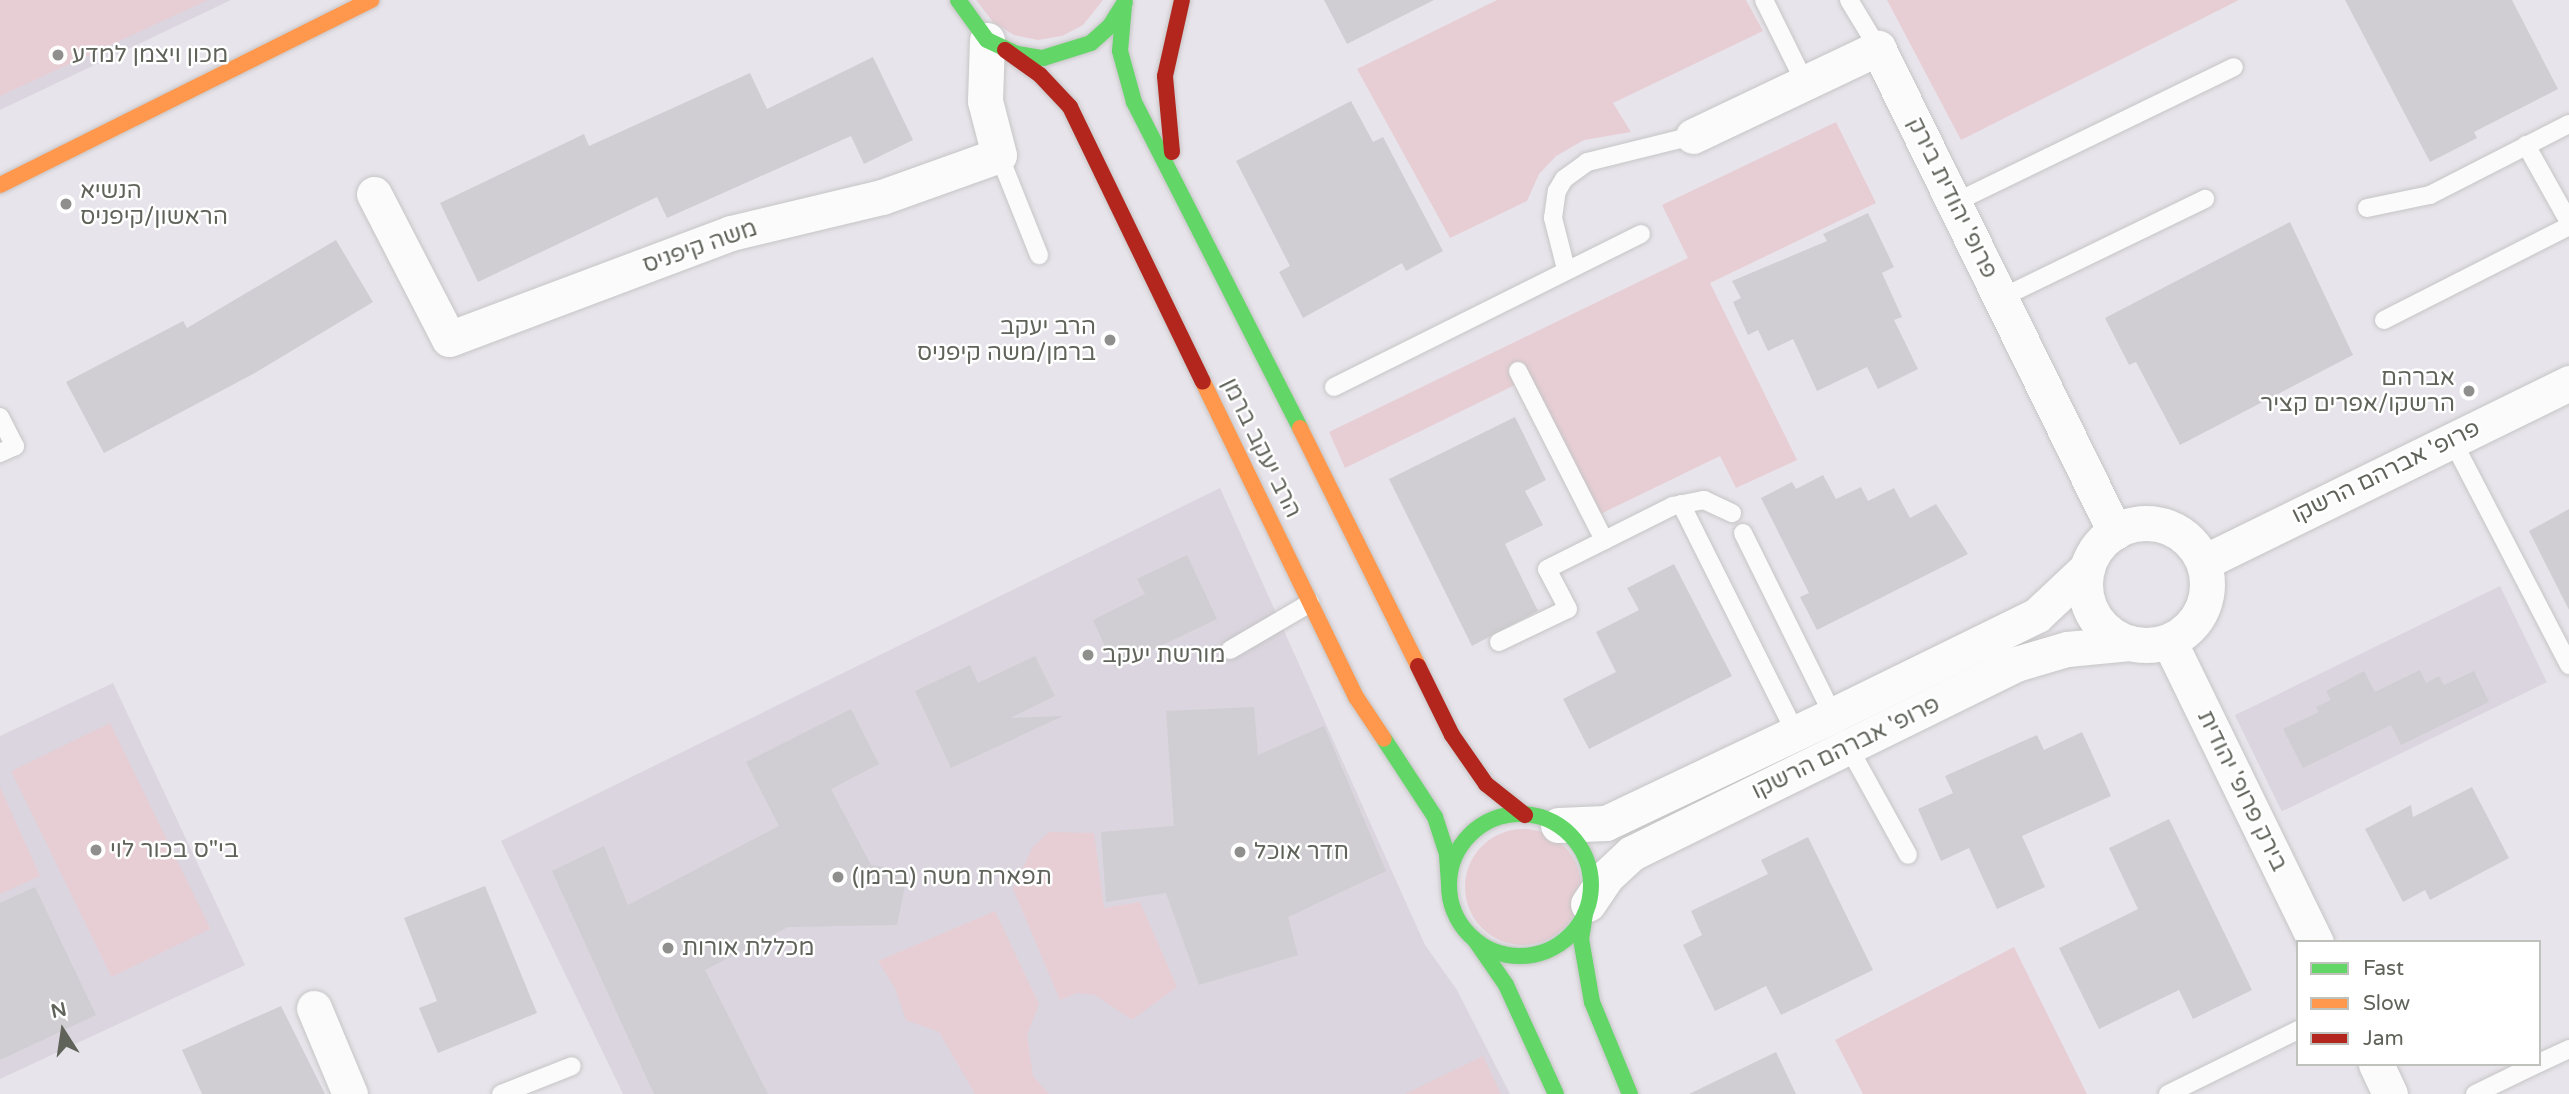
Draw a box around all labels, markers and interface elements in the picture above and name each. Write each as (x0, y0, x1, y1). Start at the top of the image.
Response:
place label: מכון ויצמן למדע (72, 41, 228, 69)
marker: מכון ויצמן למדע (50, 47, 66, 63)
street label: פרופ' יהודית בירק (1901, 113, 2003, 283)
place label: הנשיא הראשון/קיפניס (80, 177, 228, 231)
marker: הנשיא הראשון/קיפניס (58, 196, 74, 212)
street label: משה קיפניס (639, 215, 761, 279)
place label: הרב יעקב ברמן/משה קיפניס (917, 313, 1096, 367)
marker: הרב יעקב ברמן/משה קיפניס (1102, 332, 1118, 348)
place label: אברהם הרשקו/אפרים קציר (2260, 364, 2455, 418)
street label: הרב יעקב ברמן (1215, 374, 1307, 522)
marker: אברהם הרשקו/אפרים קציר (2461, 383, 2477, 399)
street label: פרופ' אברהם הרשקו (2287, 414, 2485, 530)
place label: מורשת יעקב (1102, 641, 1225, 669)
marker: מורשת יעקב (1080, 647, 1096, 663)
street label: פרופ' אברהם הרשקו (1747, 690, 1945, 806)
street label: בירק פרופ' יהודית (2191, 706, 2293, 876)
place label: בי"ס בכור לוי (110, 836, 239, 864)
place label: חדר אוכל (1254, 838, 1349, 866)
marker: בי"ס בכור לוי (88, 842, 104, 858)
marker: חדר אוכל (1232, 844, 1248, 860)
place label: תפארת משה (ברמן) (852, 863, 1052, 891)
marker: תפארת משה (ברמן) (830, 869, 846, 885)
place label: מכללת אורות (682, 934, 814, 962)
marker: מכללת אורות (660, 940, 676, 956)
legend (2296, 940, 2541, 1066)
text: Fast (2363, 956, 2404, 981)
text: Slow (2363, 991, 2410, 1016)
north arrow (28, 996, 98, 1066)
text: N (49, 998, 68, 1023)
text: Jam (2363, 1026, 2404, 1051)

